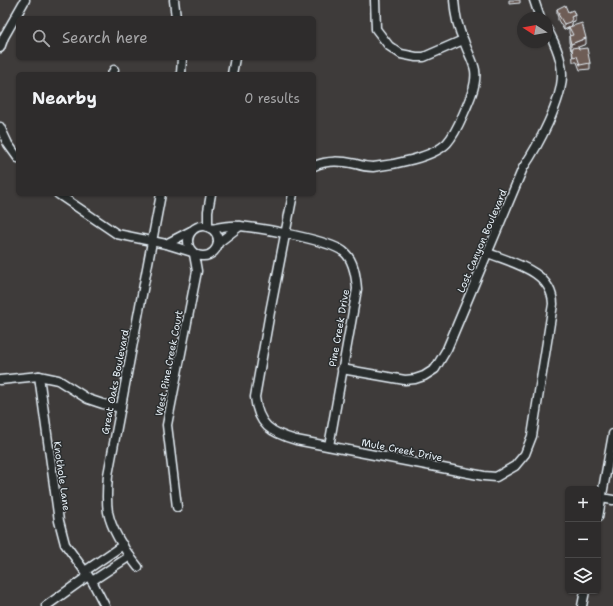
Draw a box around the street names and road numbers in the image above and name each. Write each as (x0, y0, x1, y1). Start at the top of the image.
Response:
street label: Lost Canyon Boulevard (454, 187, 510, 295)
street label: Pine Creek Drive (326, 288, 352, 368)
street label: West Pine Creek Court (152, 309, 186, 417)
street label: Great Oaks Boulevard (98, 328, 132, 436)
street label: Mule Creek Drive (360, 436, 444, 464)
street label: Knothole Lane (51, 440, 73, 512)

